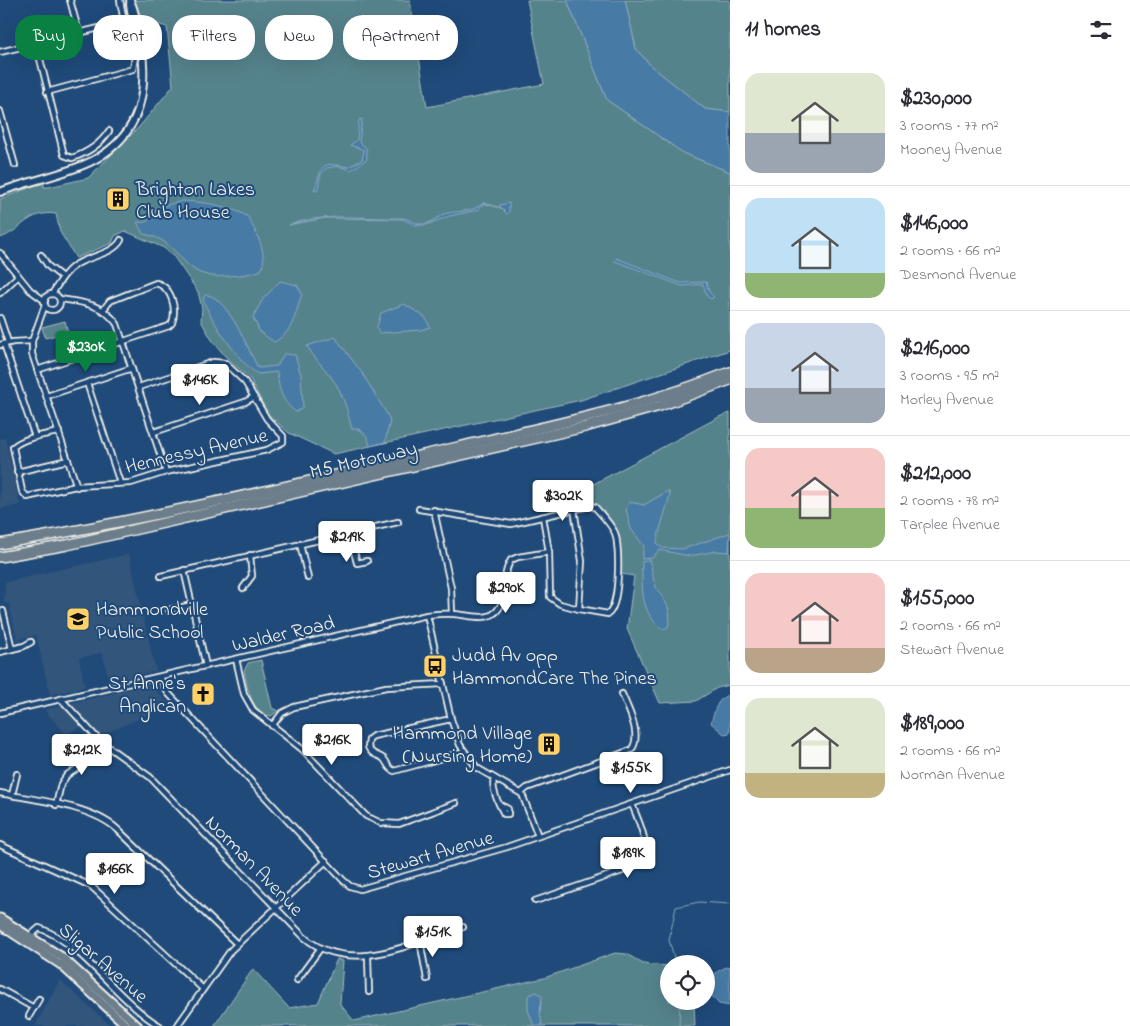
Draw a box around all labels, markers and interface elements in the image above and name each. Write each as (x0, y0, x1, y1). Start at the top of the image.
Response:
chip: Buy (15, 15, 83, 60)
chip: Rent (93, 15, 162, 60)
chip: Filters (172, 15, 255, 60)
chip: New (265, 15, 333, 60)
chip: Apartment (343, 15, 458, 60)
text: 11 homes (745, 15, 821, 45)
icon: filters (1087, 16, 1115, 44)
text: $230,000 (900, 84, 972, 114)
icon: home (785, 93, 845, 153)
text: 3 rooms · 77 m² (900, 114, 999, 138)
text: Mooney Avenue (900, 138, 1002, 162)
place label: Brighton Lakes Club House (135, 176, 255, 228)
building icon: Brighton Lakes Club House (105, 186, 131, 212)
text: $146,000 (900, 209, 968, 239)
icon: home (785, 218, 845, 278)
text: 2 rooms · 66 m² (900, 239, 1001, 263)
text: Desmond Avenue (900, 263, 1017, 287)
pin: $230K (51, 330, 121, 373)
text: $216,000 (900, 334, 970, 364)
text: $230K (67, 335, 105, 359)
icon: home (785, 343, 845, 403)
pin: $146K (165, 364, 235, 406)
text: 3 rooms · 95 m² (900, 364, 999, 388)
text: $146K (182, 368, 218, 392)
text: Morley Avenue (900, 388, 994, 412)
street label: Hennessy Avenue (122, 422, 271, 483)
street label: M5 Motorway (307, 435, 420, 488)
text: $212,000 (900, 459, 971, 489)
icon: home (785, 468, 845, 528)
pin: $302K (528, 480, 598, 522)
text: $302K (544, 484, 582, 508)
text: 2 rooms · 78 m² (900, 489, 999, 513)
text: Tarplee Avenue (900, 513, 1000, 537)
pin: $219K (312, 520, 382, 563)
text: $219K (329, 525, 365, 549)
pin: $290K (471, 572, 541, 614)
text: $290K (487, 576, 525, 600)
text: $155,000 (900, 584, 974, 614)
icon: home (785, 593, 845, 653)
place label: Hammondville Public School (96, 596, 208, 648)
school or university icon: Hammondville Public School (65, 606, 91, 632)
street label: Walder Road (229, 610, 338, 661)
text: 2 rooms · 66 m² (900, 614, 1001, 638)
text: Stewart Avenue (900, 638, 1004, 662)
place label: Judd Av opp HammondCare The Pines (452, 642, 657, 694)
bus stop icon: Judd Av opp HammondCare The Pines (422, 653, 448, 679)
place label: St Anne's Anglican (108, 670, 186, 723)
church icon: St Anne's Anglican (190, 681, 216, 707)
text: $189,000 (900, 709, 964, 739)
icon: home (785, 718, 845, 778)
place label: Hammond Village (Nursing Home) (393, 720, 532, 773)
pin: $216K (297, 724, 367, 766)
text: $216K (313, 728, 351, 752)
building icon: Hammond Village (Nursing Home) (536, 731, 562, 757)
pin: $212K (47, 734, 117, 776)
text: $212K (63, 738, 101, 762)
text: 2 rooms · 66 m² (900, 739, 1001, 763)
pin: $155K (596, 752, 666, 794)
text: $155K (611, 756, 651, 780)
text: Norman Avenue (900, 763, 1005, 787)
street label: Norman Avenue (197, 810, 309, 924)
street label: Stewart Avenue (364, 825, 497, 888)
pin: $189K (593, 836, 663, 879)
text: $189K (611, 841, 645, 865)
pin: $166K (80, 852, 150, 895)
text: $166K (97, 857, 133, 881)
pin: $151K (398, 916, 468, 958)
street label: Sligar Avenue (50, 917, 154, 1012)
text: $151K (415, 920, 451, 944)
map controls (660, 955, 715, 1010)
button: locate (660, 955, 715, 1010)

